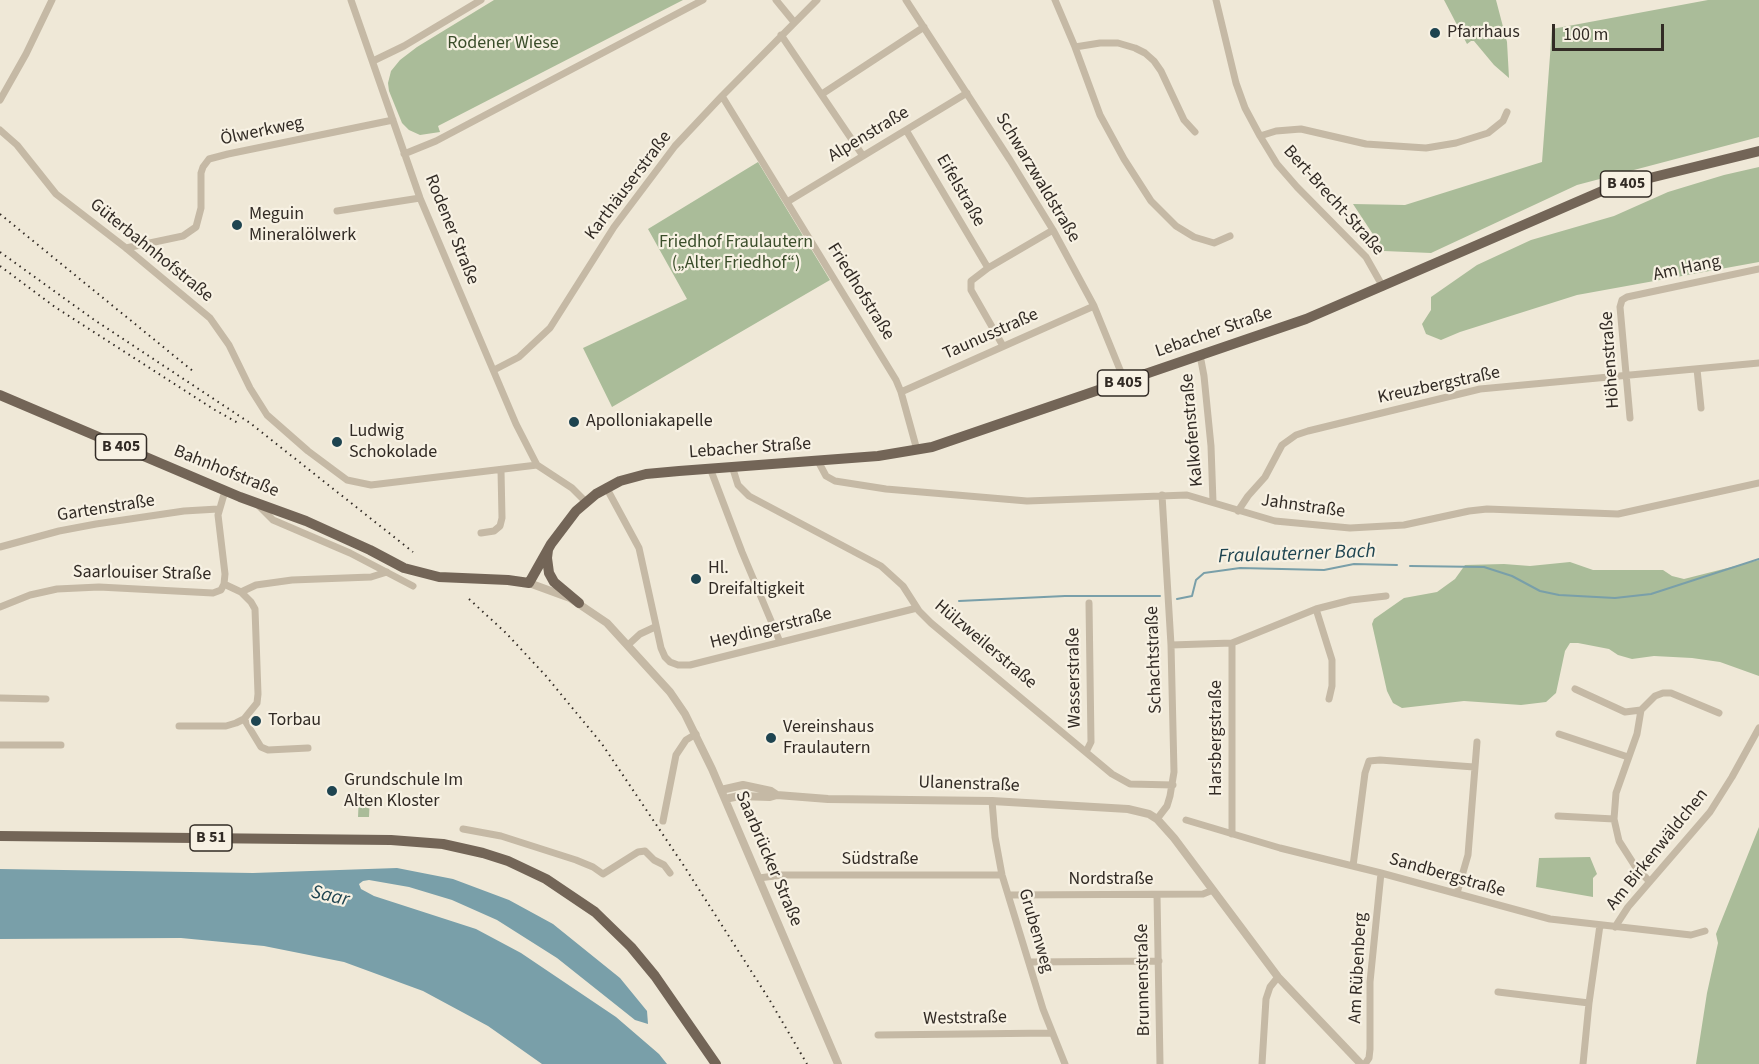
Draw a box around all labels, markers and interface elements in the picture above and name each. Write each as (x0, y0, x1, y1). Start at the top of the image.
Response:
scale bar (1555, 12, 1668, 50)
place label: Pfarrhaus (1447, 22, 1520, 44)
text: 100 m (1563, 22, 1608, 47)
marker: Pfarrhaus (1428, 26, 1442, 40)
park label: Rodener Wiese (447, 33, 559, 55)
street label: Alpenstraße (825, 102, 913, 168)
street label: Schwarzwaldstraße (990, 109, 1084, 247)
street label: Ölwerkweg (219, 113, 305, 151)
street label: Karthäuserstraße (581, 127, 677, 245)
street label: Bert-Brecht-Straße (1278, 141, 1388, 261)
street label: Eifelstraße (931, 151, 989, 231)
road number: B 405 (1600, 171, 1652, 197)
street label: Rodener Straße (419, 172, 483, 288)
street label: Güterbahnhofstraße (85, 195, 217, 307)
place label: Meguin Mineralölwerk (249, 204, 356, 246)
marker: Meguin Mineralölwerk (230, 218, 244, 232)
park label: Friedhof Fraulautern („Alter Friedhof“) (659, 232, 813, 274)
street label: Friedhofstraße (822, 240, 898, 344)
street label: Am Hang (1651, 251, 1723, 287)
street label: Lebacher Straße (1153, 303, 1275, 363)
street label: Taunusstraße (940, 304, 1042, 366)
street label: Höhenstraße (1597, 311, 1625, 409)
street label: Kreuzbergstraße (1376, 363, 1502, 409)
road number: B 405 (1098, 370, 1148, 396)
street label: Kalkofenstraße (1177, 372, 1209, 488)
place label: Apolloniakapelle (586, 411, 713, 433)
marker: Apolloniakapelle (567, 415, 581, 429)
place label: Ludwig Schokolade (349, 421, 437, 464)
road number: B 405 (96, 434, 146, 460)
street label: Lebacher Straße (688, 434, 812, 464)
marker: Ludwig Schokolade (330, 435, 344, 449)
street label: Bahnhofstraße (170, 441, 282, 503)
street label: Jahnstraße (1260, 490, 1346, 524)
street label: Gartenstraße (56, 491, 156, 527)
water label: Fraulauterner Bach (1218, 540, 1376, 570)
place label: Hl. Dreifaltigkeit (708, 558, 805, 600)
street label: Saarlouiser Straße (73, 562, 211, 586)
marker: Hl. Dreifaltigkeit (689, 572, 703, 586)
street label: Hülzweilerstraße (929, 596, 1041, 694)
street label: Heydingerstraße (708, 603, 834, 655)
street label: Schachtstraße (1142, 606, 1168, 714)
street label: Wasserstraße (1063, 628, 1087, 728)
street label: Harsbergstraße (1206, 680, 1228, 796)
place label: Torbau (268, 710, 321, 732)
marker: Torbau (249, 714, 263, 728)
place label: Vereinshaus Fraulautern (783, 717, 874, 760)
marker: Vereinshaus Fraulautern (764, 731, 778, 745)
place label: Grundschule Im Alten Kloster (344, 770, 463, 812)
street label: Ulanenstraße (918, 772, 1020, 798)
marker: Grundschule Im Alten Kloster (325, 784, 339, 798)
street label: Am Birkenwäldchen (1602, 785, 1714, 915)
street label: Saarbrücker Straße (730, 788, 806, 930)
road number: B 51 (190, 825, 232, 851)
street label: Südstraße (842, 849, 918, 871)
street label: Sandbergstraße (1386, 849, 1508, 903)
street label: Nordstraße (1069, 869, 1153, 891)
water label: Saar (309, 881, 351, 913)
street label: Grubenweg (1013, 886, 1057, 976)
street label: Am Rübenberg (1345, 912, 1373, 1024)
street label: Brunnenstraße (1132, 924, 1156, 1036)
street label: Weststraße (923, 1007, 1007, 1031)

